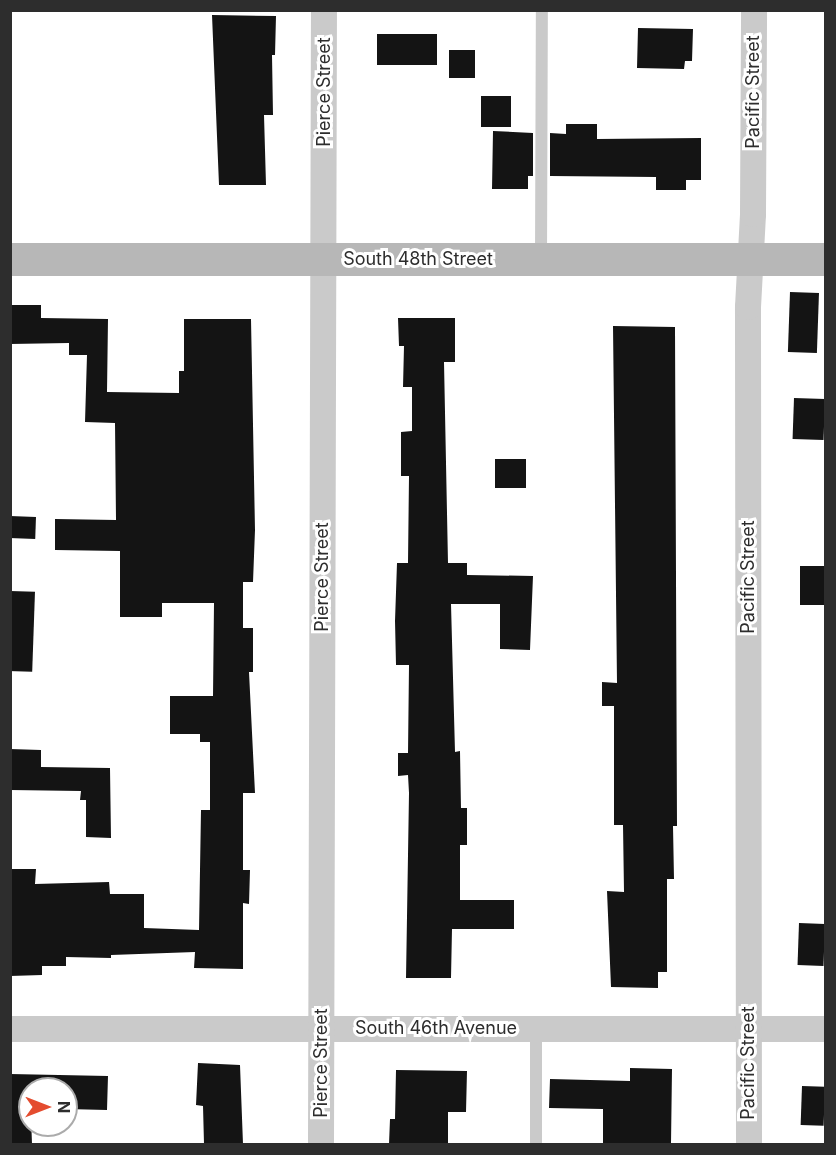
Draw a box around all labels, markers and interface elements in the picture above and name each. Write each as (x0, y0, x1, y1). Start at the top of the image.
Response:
street label: Pacific Street (742, 35, 764, 149)
street label: Pierce Street (313, 37, 335, 147)
street label: South 48th Street (343, 248, 493, 270)
street label: Pacific Street (737, 520, 759, 634)
street label: Pierce Street (311, 522, 333, 632)
street label: Pacific Street (737, 1006, 759, 1120)
street label: Pierce Street (310, 1008, 332, 1118)
street label: South 46th Avenue (355, 1017, 517, 1039)
north arrow (18, 1077, 78, 1137)
text: N (54, 1101, 74, 1113)

